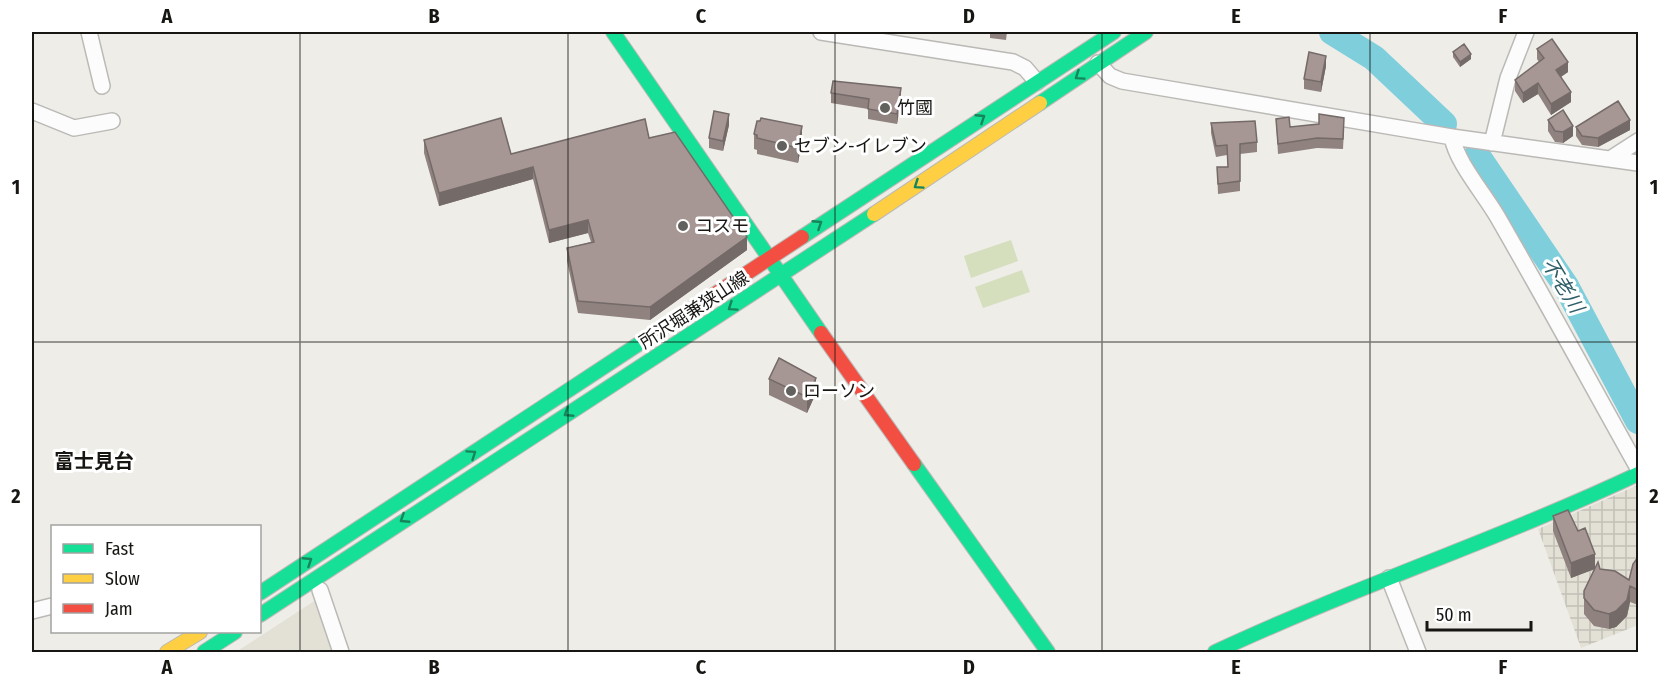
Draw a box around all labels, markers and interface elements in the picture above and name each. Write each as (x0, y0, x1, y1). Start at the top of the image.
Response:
text: A (161, 4, 174, 28)
text: B (428, 4, 440, 28)
text: C (696, 4, 707, 28)
text: D (963, 4, 975, 28)
text: E (1231, 4, 1241, 28)
text: F (1499, 4, 1508, 28)
one-way arrow (1075, 68, 1086, 79)
place label: 竹國 (897, 97, 933, 119)
marker: 竹國 (878, 101, 892, 115)
one-way arrow (975, 114, 986, 125)
place label: セブン-イレブン (794, 135, 927, 157)
marker: セブン-イレブン (775, 139, 789, 153)
text: 1 (12, 175, 20, 199)
text: 1 (1650, 175, 1658, 199)
one-way arrow (913, 177, 924, 188)
place label: コスモ (695, 215, 749, 237)
marker: コスモ (676, 219, 690, 233)
one-way arrow (811, 220, 822, 231)
water label: 不老川 (1537, 253, 1590, 319)
street label: 所沢堀兼狭山線 (635, 266, 753, 354)
one-way arrow (727, 300, 738, 311)
place label: ローソン (803, 380, 875, 402)
marker: ローソン (784, 384, 798, 398)
one-way arrow (564, 405, 574, 417)
district label: 富士見台 (54, 449, 134, 473)
one-way arrow (465, 450, 476, 461)
text: 2 (10, 484, 21, 508)
text: 2 (1648, 484, 1659, 508)
one-way arrow (400, 512, 411, 523)
legend (51, 525, 261, 633)
text: Fast (105, 538, 134, 560)
one-way arrow (302, 557, 313, 568)
text: Slow (105, 568, 140, 590)
scale bar (1427, 594, 1530, 632)
text: Jam (105, 598, 133, 620)
text: 50 m (1436, 604, 1472, 626)
text: A (161, 655, 174, 679)
text: B (428, 655, 440, 679)
text: C (696, 655, 707, 679)
text: D (963, 655, 975, 679)
text: E (1231, 655, 1241, 679)
text: F (1499, 655, 1508, 679)

